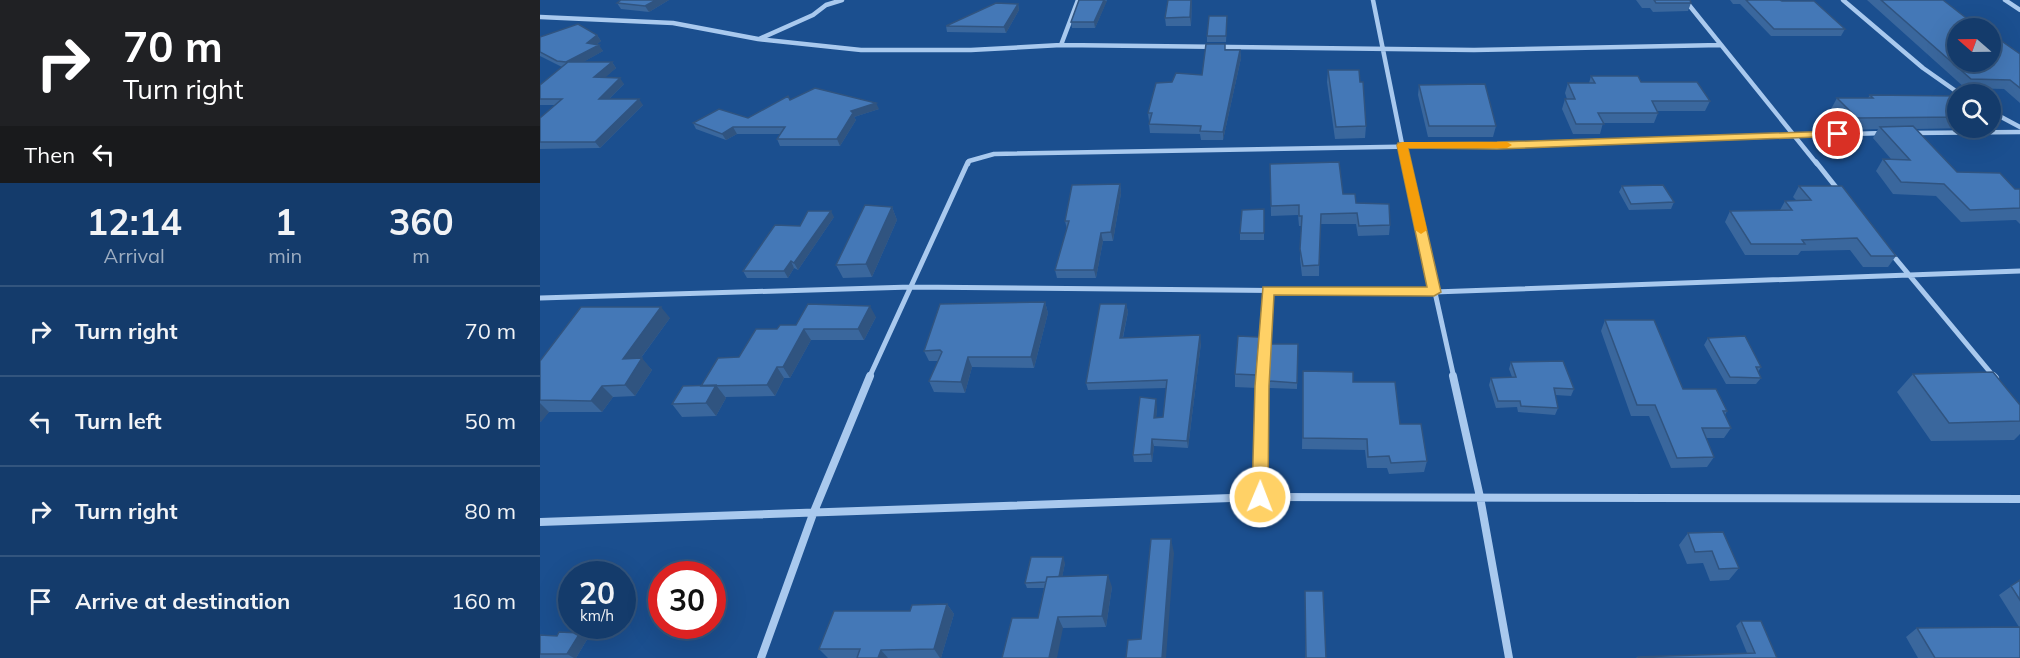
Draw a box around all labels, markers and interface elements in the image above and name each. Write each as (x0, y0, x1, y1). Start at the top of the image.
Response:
north arrow (1947, 18, 2001, 72)
map controls (1947, 18, 2001, 138)
text: 70 m (123, 20, 223, 73)
icon: right (24, 24, 102, 102)
text: Turn right (123, 72, 243, 106)
button: search (1947, 84, 2001, 138)
pin (1812, 108, 1863, 159)
icon: arrive (1821, 117, 1854, 150)
icon: left (87, 138, 120, 171)
text: Then (24, 141, 75, 169)
text: 12:14 (86, 199, 182, 244)
text: 1 (274, 199, 296, 244)
text: 360 (389, 199, 454, 244)
text: Arrival (104, 243, 165, 268)
text: min (268, 243, 302, 268)
text: m (412, 243, 430, 268)
icon: right (24, 315, 57, 348)
text: Turn right (75, 317, 178, 345)
text: 70 m (465, 317, 516, 345)
icon: left (24, 405, 57, 438)
text: Turn left (75, 407, 162, 435)
text: 50 m (465, 407, 516, 435)
position arrow (1228, 465, 1292, 529)
icon: right (24, 495, 57, 528)
text: Turn right (75, 497, 178, 525)
text: 80 m (465, 497, 516, 525)
speed limit sign: 30 (648, 561, 726, 639)
text: 20 (579, 574, 615, 612)
icon: arrive (24, 585, 57, 618)
text: Arrive at destination (75, 587, 290, 615)
text: 160 m (451, 587, 516, 615)
text: km/h (580, 606, 614, 625)

